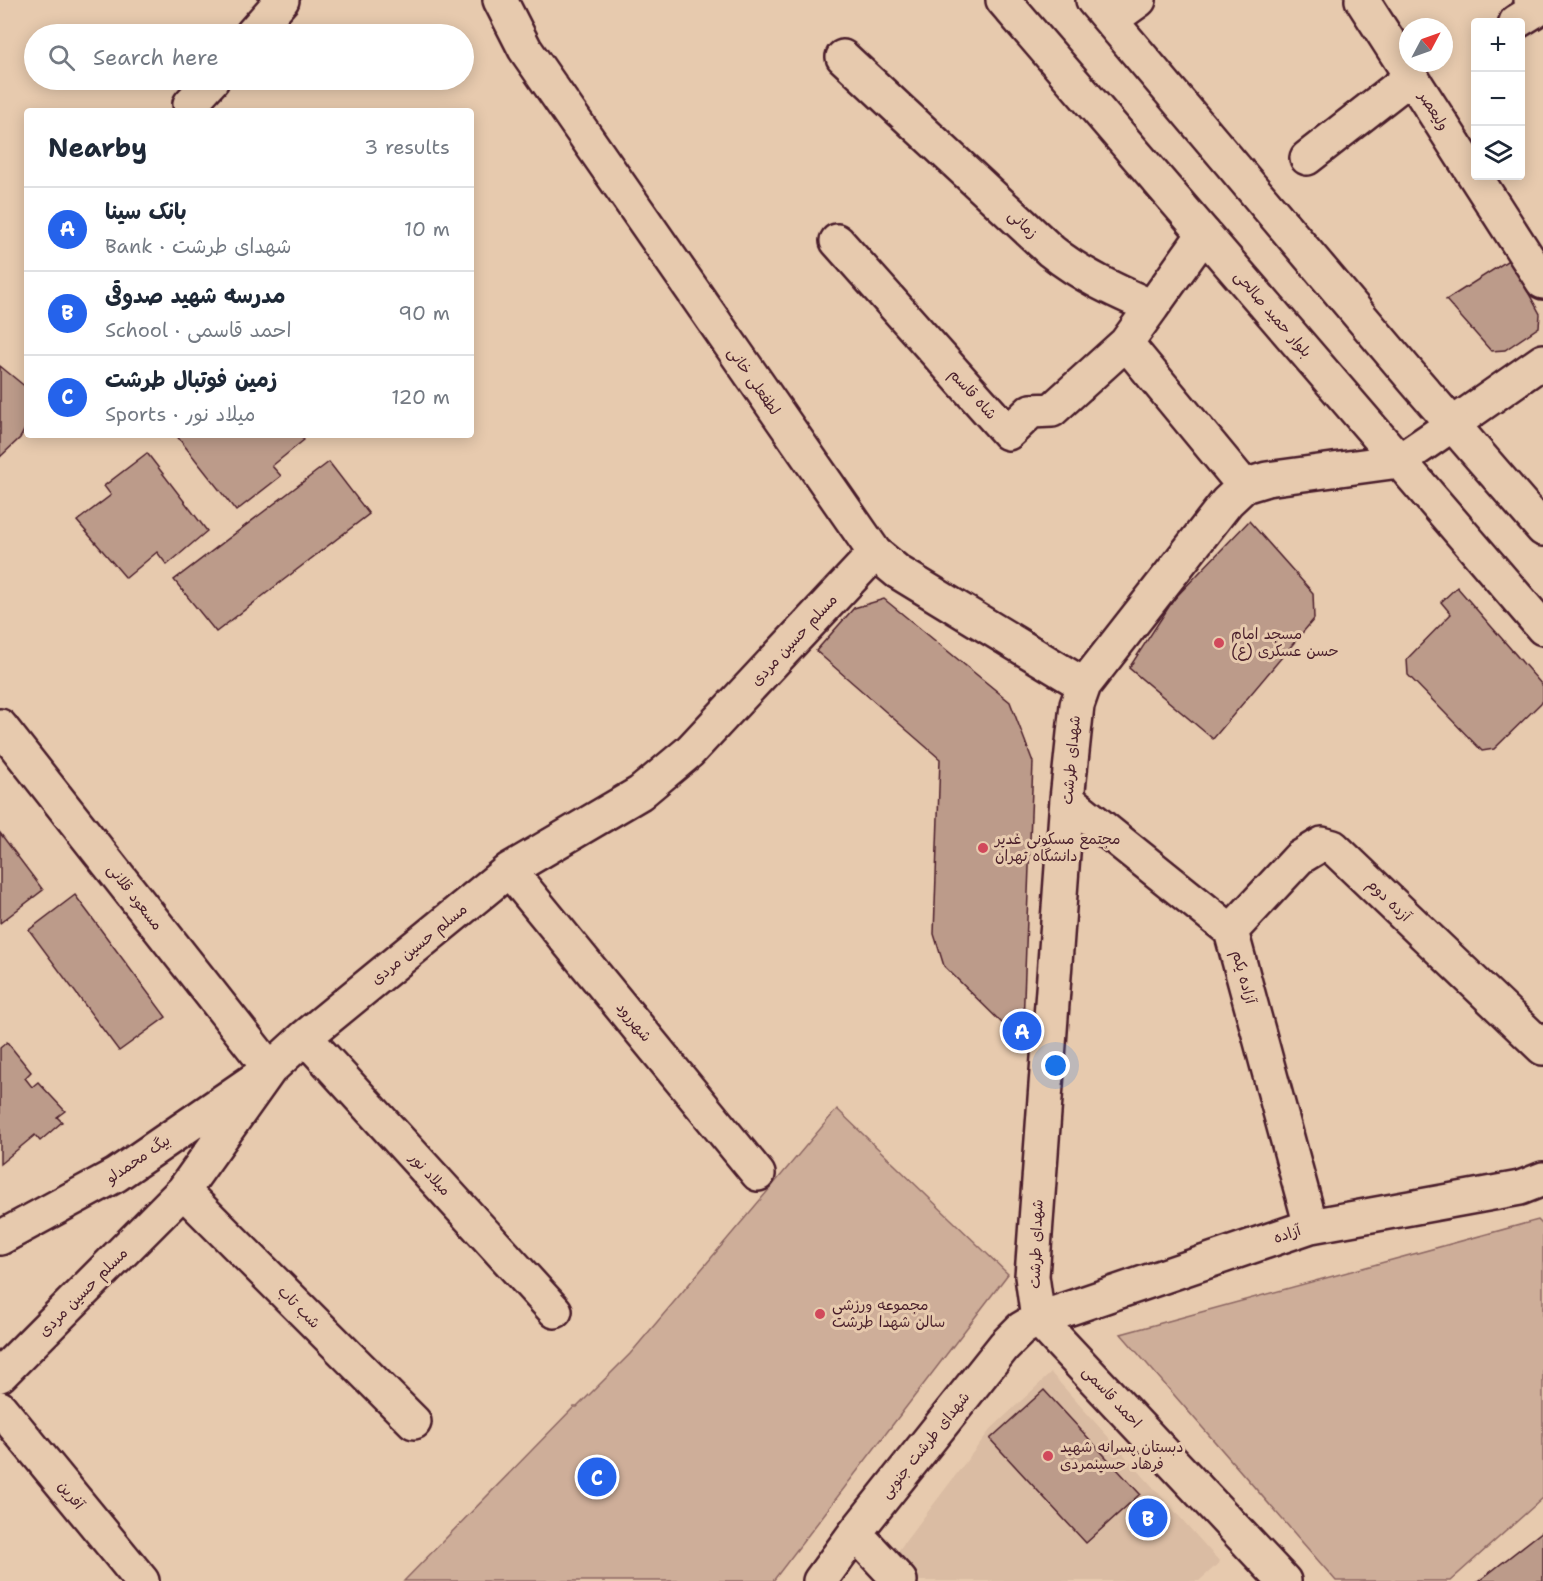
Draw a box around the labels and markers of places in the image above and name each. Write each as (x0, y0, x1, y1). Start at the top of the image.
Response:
place label: مسجد امام حسن عسکری (ع) (1231, 624, 1339, 661)
marker: مسجد امام حسن عسکری (ع) (1212, 636, 1226, 650)
place label: مجتمع مسکونی غدیر دانشگاه تهران (993, 829, 1121, 866)
marker: مجتمع مسکونی غدیر دانشگاه تهران (976, 841, 990, 855)
pin: A (1002, 1008, 1042, 1054)
place label: مجموعه ورزشی سالن شهدا طرشت (832, 1295, 945, 1332)
marker: مجموعه ورزشی سالن شهدا طرشت (813, 1307, 827, 1321)
place label: دبستان پسرانه شهيد فرهاد حسينمردی (1060, 1437, 1184, 1474)
marker: دبستان پسرانه شهيد فرهاد حسينمردی (1041, 1449, 1055, 1463)
pin: C (578, 1454, 616, 1500)
pin: B (1128, 1496, 1168, 1540)

